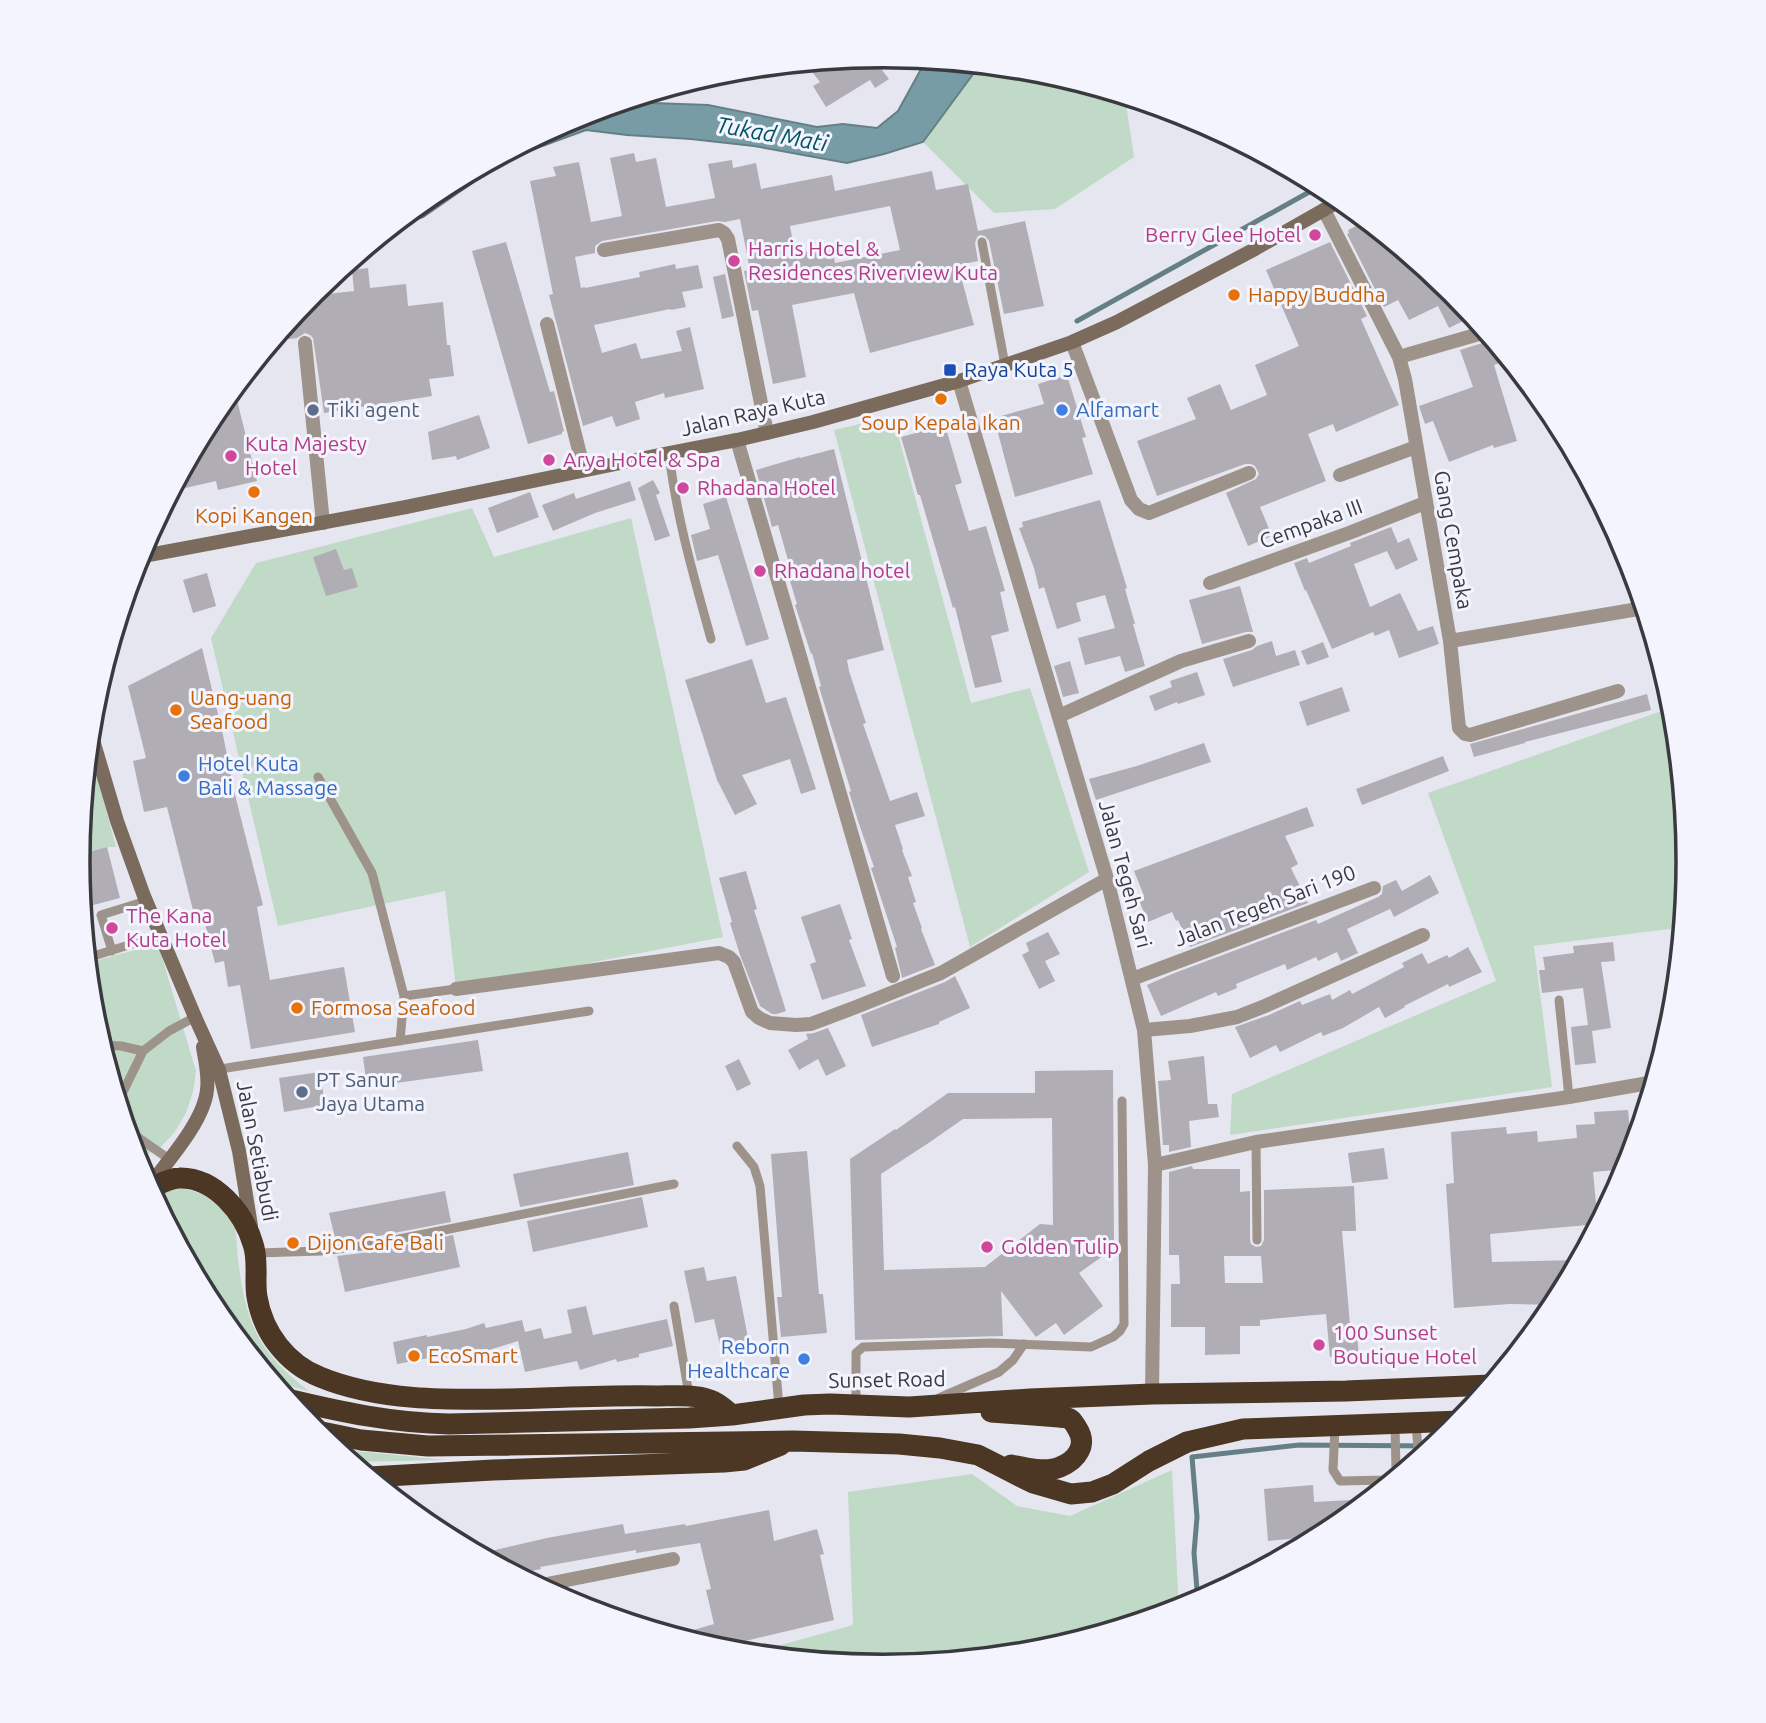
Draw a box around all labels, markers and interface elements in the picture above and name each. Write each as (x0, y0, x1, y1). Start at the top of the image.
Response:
water label: Tukad Mati (715, 111, 831, 156)
place label: Berry Glee Hotel (1145, 222, 1301, 246)
marker: Berry Glee Hotel (1307, 227, 1323, 243)
place label: Harris Hotel & Residences Riverview Kuta (748, 236, 998, 284)
marker: Harris Hotel & Residences Riverview Kuta (726, 253, 742, 269)
place label: Happy Buddha (1248, 282, 1386, 306)
marker: Happy Buddha (1226, 287, 1242, 303)
place label: Raya Kuta 5 (964, 357, 1074, 381)
marker: Raya Kuta 5 (942, 362, 958, 378)
street label: Jalan Raya Kuta (678, 384, 827, 440)
marker: Soup Kepala Ikan (933, 391, 949, 407)
place label: Tiki agent (327, 397, 419, 421)
place label: Alfamart (1076, 397, 1159, 421)
marker: Tiki agent (305, 402, 321, 418)
marker: Alfamart (1054, 402, 1070, 418)
place label: Soup Kepala Ikan (861, 410, 1021, 434)
place label: Kuta Majesty Hotel (245, 431, 367, 479)
place label: Arya Hotel & Spa (563, 447, 720, 471)
marker: Kuta Majesty Hotel (223, 448, 239, 464)
marker: Arya Hotel & Spa (541, 452, 557, 468)
street label: Gang Cempaka (1430, 468, 1478, 611)
place label: Rhadana Hotel (697, 475, 836, 499)
marker: Rhadana Hotel (675, 480, 691, 496)
marker: Kopi Kangen (246, 484, 262, 500)
street label: Cempaka III (1256, 493, 1365, 553)
place label: Kopi Kangen (195, 503, 313, 527)
place label: Rhadana hotel (774, 558, 910, 582)
marker: Rhadana hotel (752, 563, 768, 579)
place label: Uang-uang Seafood (190, 685, 292, 733)
marker: Uang-uang Seafood (168, 702, 184, 718)
place label: Hotel Kuta Bali & Massage (198, 751, 338, 799)
marker: Hotel Kuta Bali & Massage (176, 768, 192, 784)
street label: Jalan Tegeh Sari (1095, 797, 1157, 950)
street label: Jalan Tegeh Sari 190 (1171, 859, 1359, 951)
place label: The Kana Kuta Hotel (126, 903, 227, 951)
marker: The Kana Kuta Hotel (104, 920, 120, 936)
place label: Formosa Seafood (311, 995, 476, 1019)
marker: Formosa Seafood (289, 1000, 305, 1016)
place label: PT Sanur Jaya Utama (316, 1067, 425, 1115)
street label: Jalan Setiabudi (233, 1078, 283, 1223)
marker: PT Sanur Jaya Utama (294, 1084, 310, 1100)
place label: Dijon Cafe Bali (307, 1230, 444, 1254)
place label: Golden Tulip (1001, 1234, 1119, 1258)
marker: Dijon Cafe Bali (285, 1235, 301, 1251)
marker: Golden Tulip (979, 1239, 995, 1255)
place label: 100 Sunset Boutique Hotel (1333, 1320, 1477, 1368)
place label: Reborn Healthcare (687, 1334, 790, 1382)
marker: 100 Sunset Boutique Hotel (1311, 1337, 1327, 1353)
place label: EcoSmart (428, 1343, 518, 1367)
marker: EcoSmart (406, 1348, 422, 1364)
marker: Reborn Healthcare (796, 1351, 812, 1367)
street label: Sunset Road (828, 1366, 946, 1392)

